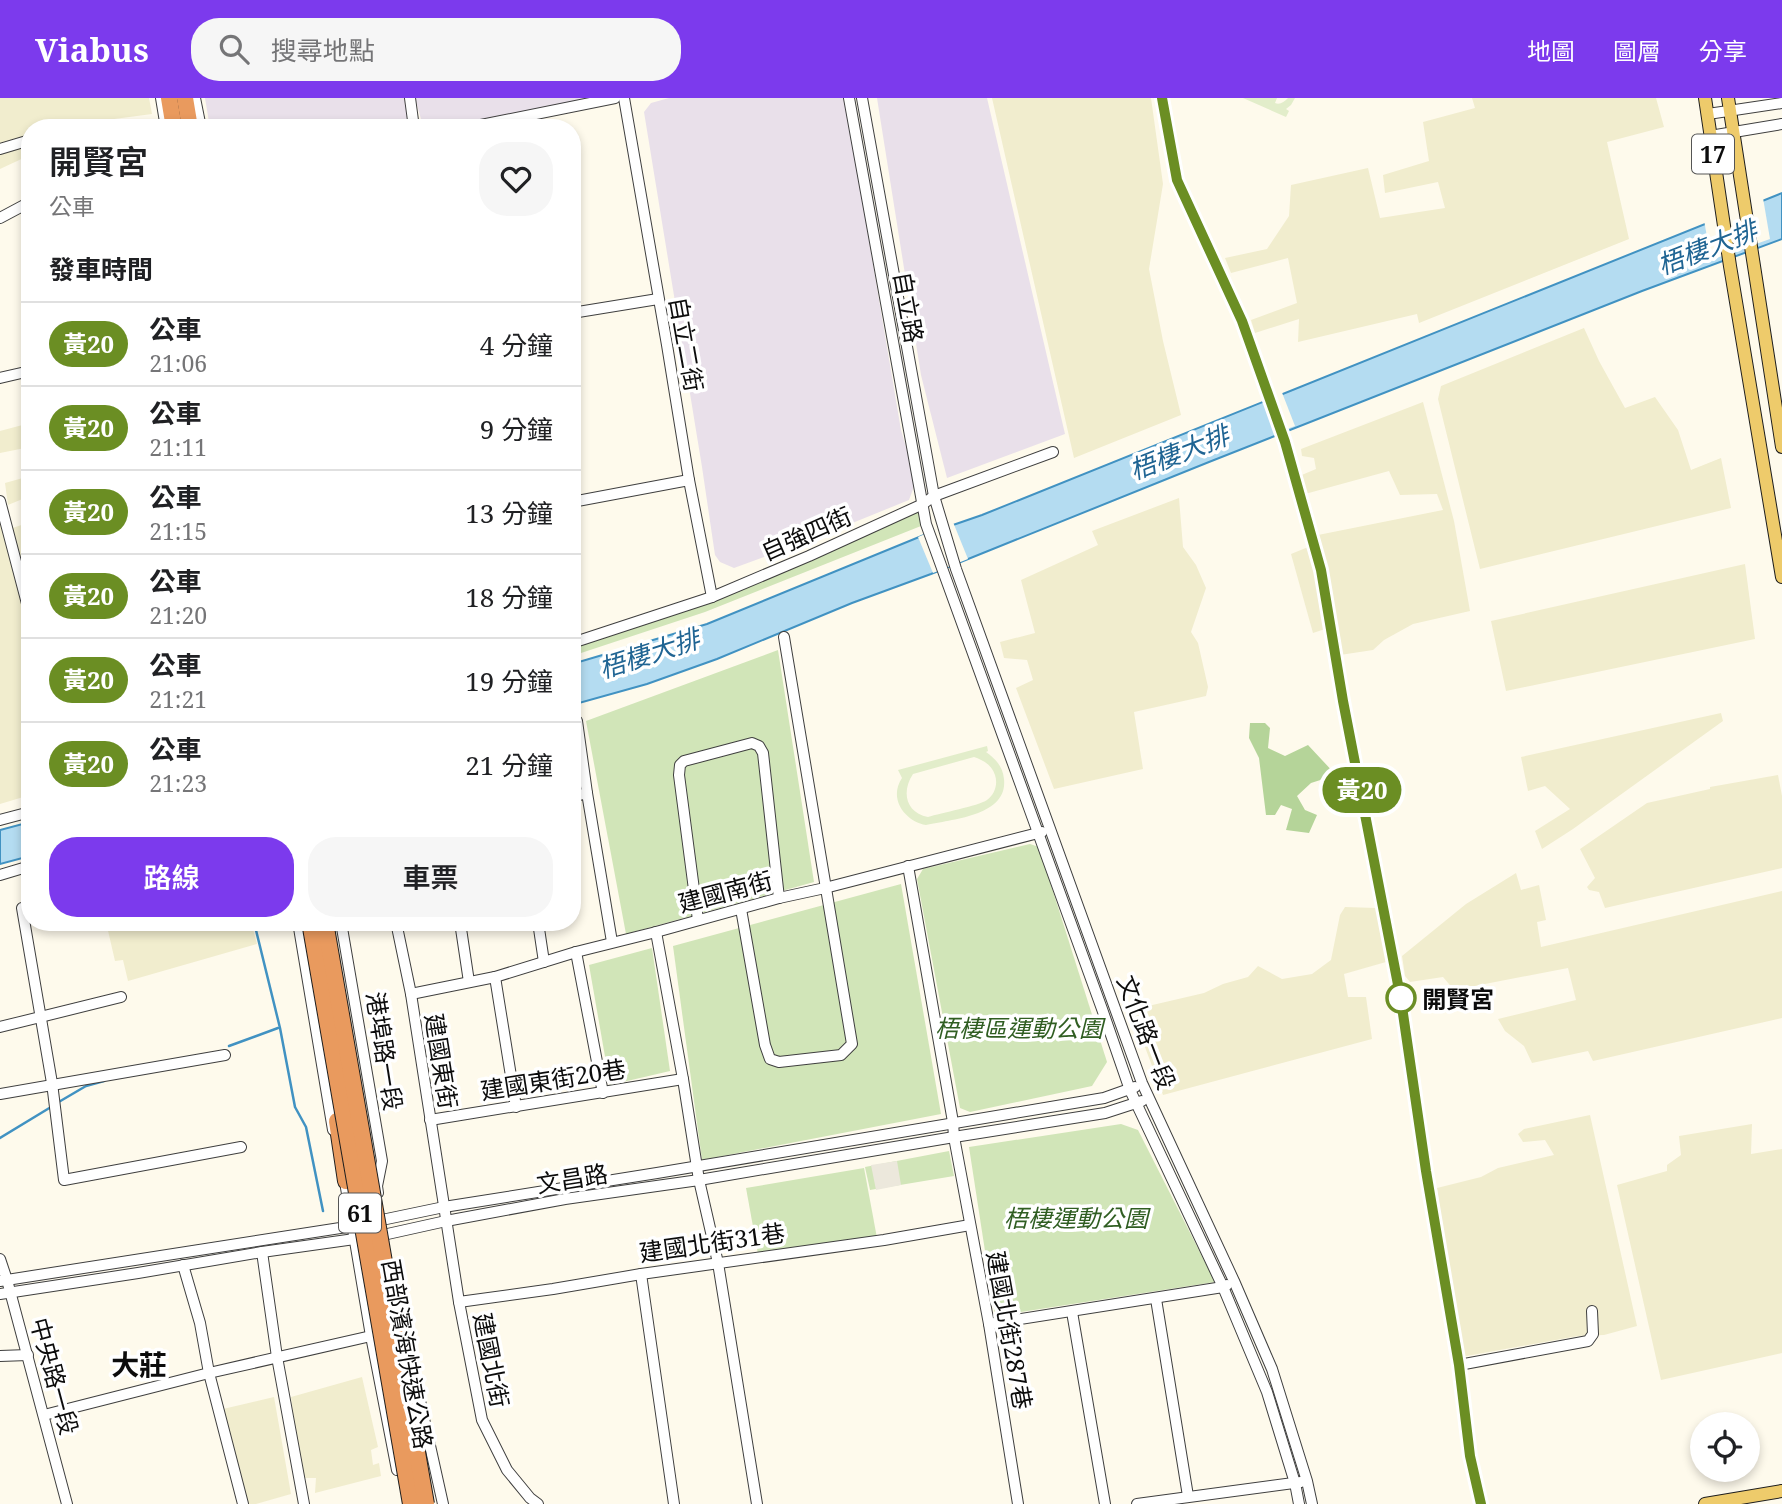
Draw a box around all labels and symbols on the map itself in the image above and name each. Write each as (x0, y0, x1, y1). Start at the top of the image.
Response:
road number: 17 (1692, 134, 1734, 174)
water label: 梧棲大排 (1652, 210, 1765, 282)
street label: 自立路 (886, 269, 932, 345)
street label: 自立二街 (662, 294, 712, 394)
water label: 梧棲大排 (1124, 415, 1237, 487)
street label: 自強四街 (755, 498, 857, 568)
water label: 梧棲大排 (594, 619, 707, 686)
line badge: 黃20 (1322, 767, 1402, 813)
street label: 建國南街 (674, 863, 776, 919)
street label: 文化路一段 (1110, 970, 1184, 1094)
place label: 開賢宮 (1422, 982, 1494, 1015)
marker: 開賢宮 (1386, 983, 1416, 1013)
street label: 港埠路一段 (359, 989, 411, 1113)
street label: 建國東街 (418, 1011, 466, 1111)
park label: 梧棲區運動公園 (935, 1011, 1106, 1044)
street label: 建國東街20巷 (478, 1051, 628, 1107)
street label: 文昌路 (534, 1156, 610, 1200)
road number: 61 (339, 1194, 381, 1232)
park label: 梧棲運動公園 (1004, 1201, 1151, 1234)
street label: 建國北街31巷 (637, 1215, 787, 1269)
street label: 建國北街287巷 (980, 1248, 1040, 1412)
street label: 西部濱海快速公路 (375, 1257, 441, 1451)
street label: 建國北街 (467, 1310, 517, 1410)
street label: 中央路一段 (24, 1314, 86, 1438)
district label: 大莊 (111, 1345, 167, 1383)

